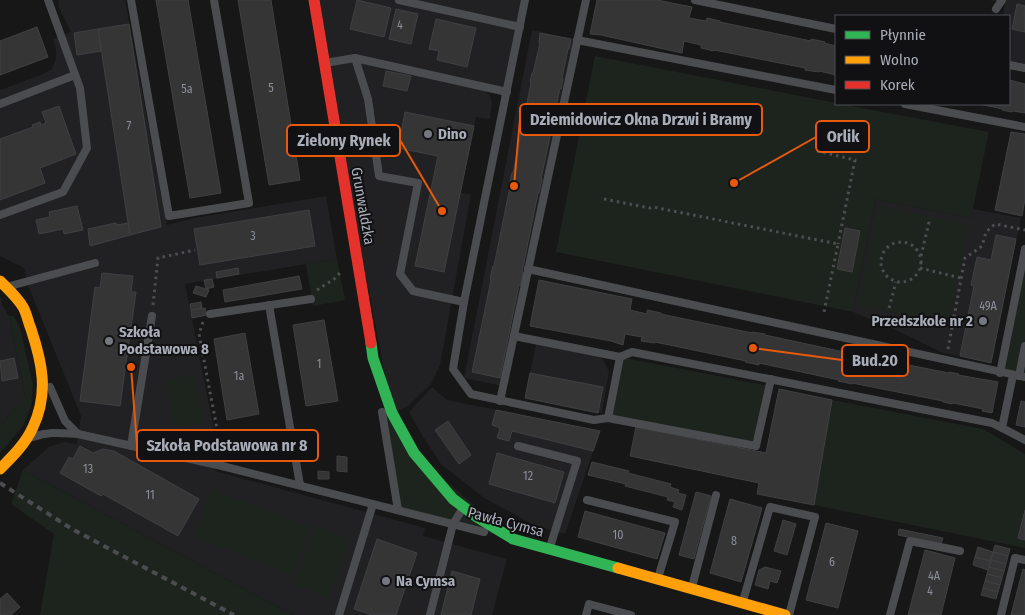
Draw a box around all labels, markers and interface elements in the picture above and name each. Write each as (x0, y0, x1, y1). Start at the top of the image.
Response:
legend (835, 15, 1010, 105)
house number: 4 (397, 18, 403, 32)
text: Płynnie (880, 26, 926, 44)
text: Wolno (880, 51, 919, 69)
text: Korek (880, 76, 915, 94)
house number: 5 (268, 81, 274, 95)
house number: 5a (181, 82, 193, 96)
callout: Dziemidowicz Okna Drzwi i Bramy (520, 104, 762, 135)
text: Dziemidowicz Okna Drzwi i Bramy (530, 110, 752, 129)
house number: 7 (127, 119, 132, 133)
callout: Orlik (816, 121, 869, 152)
callout: Zielony Rynek (287, 125, 400, 156)
place label: Dino (438, 125, 467, 143)
text: Orlik (827, 127, 860, 146)
marker: Dino (422, 128, 434, 140)
text: Zielony Rynek (297, 131, 392, 150)
street label: Grunwaldzka (347, 166, 379, 246)
house number: 3 (250, 229, 256, 243)
house number: 49A (979, 299, 997, 313)
place label: Przedszkole nr 2 (871, 312, 973, 330)
marker: Przedszkole nr 2 (977, 315, 989, 327)
place label: Szkoła Podstawowa 8 (119, 323, 209, 358)
marker: Szkoła Podstawowa 8 (103, 335, 115, 347)
callout: Bud.20 (842, 345, 908, 376)
text: Bud.20 (852, 351, 898, 370)
house number: 1 (317, 357, 321, 371)
house number: 1a (234, 369, 244, 383)
callout: Szkoła Podstawowa nr 8 (137, 430, 318, 461)
text: Szkoła Podstawowa nr 8 (146, 436, 308, 455)
house number: 13 (83, 462, 93, 476)
house number: 12 (523, 469, 533, 483)
house number: 11 (145, 488, 155, 502)
street label: Pawła Cymsa (466, 503, 546, 541)
house number: 10 (613, 528, 623, 542)
house number: 8 (731, 534, 737, 548)
house number: 6 (829, 555, 835, 569)
house number: 4A (928, 569, 941, 583)
place label: Na Cymsa (396, 572, 456, 590)
marker: Na Cymsa (380, 575, 392, 587)
house number: 4 (927, 584, 933, 598)

